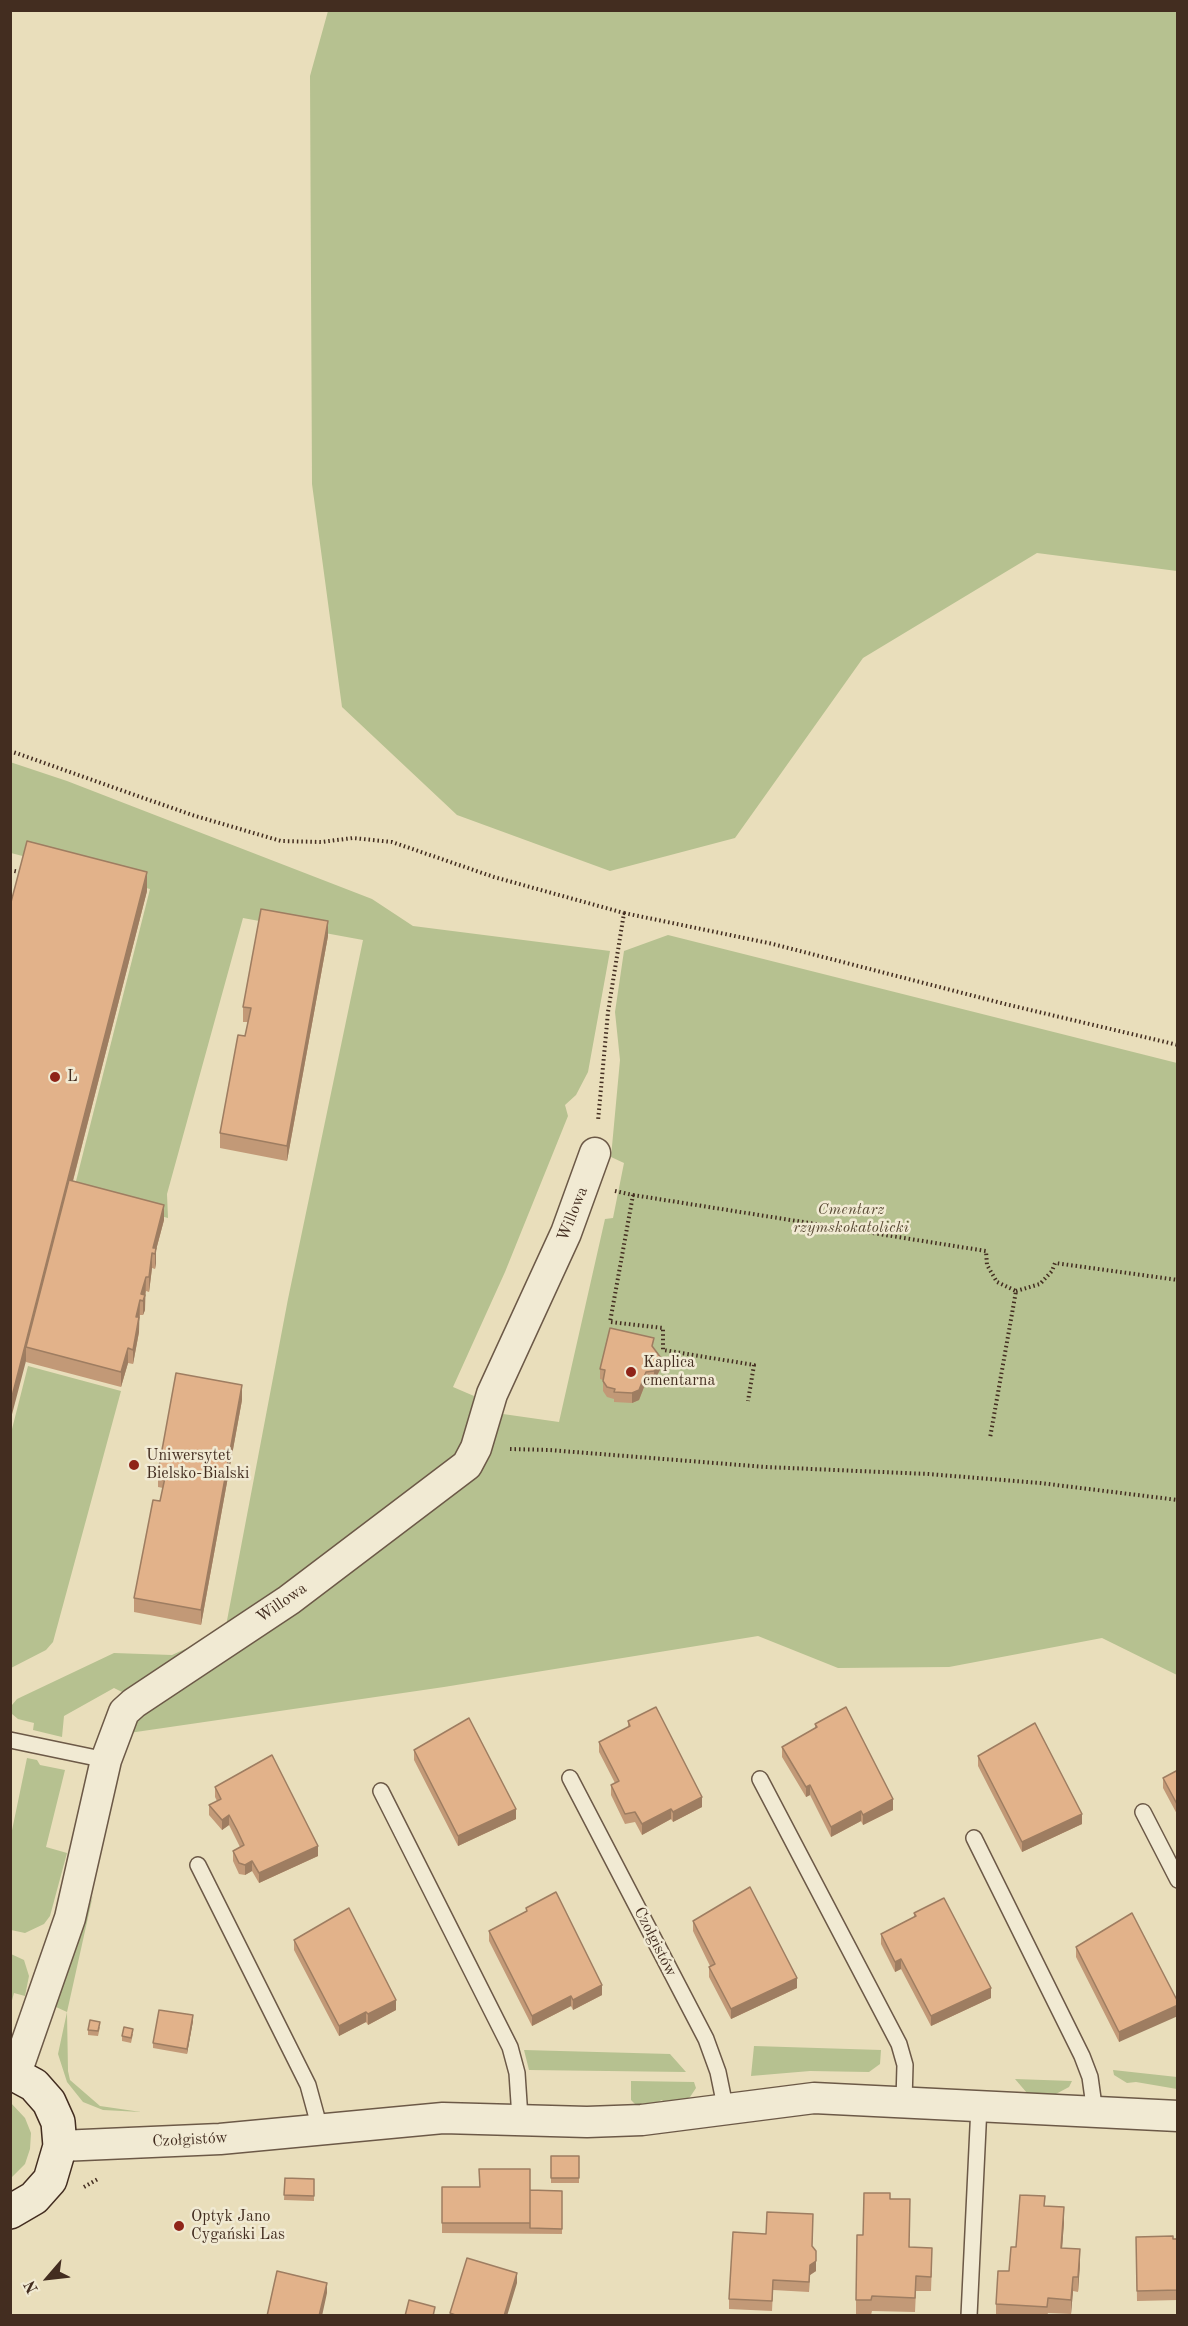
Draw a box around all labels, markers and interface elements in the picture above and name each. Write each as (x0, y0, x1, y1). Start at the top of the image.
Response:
place label: L (67, 1067, 78, 1087)
marker: L (48, 1070, 62, 1084)
street label: Willowa (553, 1184, 593, 1244)
park label: Cmentarz rzymskokatolicki (793, 1200, 909, 1238)
place label: Kaplica cmentarna (643, 1353, 715, 1391)
marker: Kaplica cmentarna (624, 1365, 638, 1379)
place label: Uniwersytet Bielsko-Bialski (146, 1446, 249, 1484)
marker: Uniwersytet Bielsko-Bialski (127, 1458, 141, 1472)
street label: Willowa (253, 1579, 311, 1627)
street label: Czołgistów (629, 1904, 681, 1980)
street label: Czołgistów (152, 2128, 228, 2152)
place label: Optyk Jano Cygański Las (191, 2207, 285, 2245)
marker: Optyk Jano Cygański Las (172, 2219, 186, 2233)
north arrow (18, 2248, 78, 2308)
text: N (22, 2277, 42, 2296)

